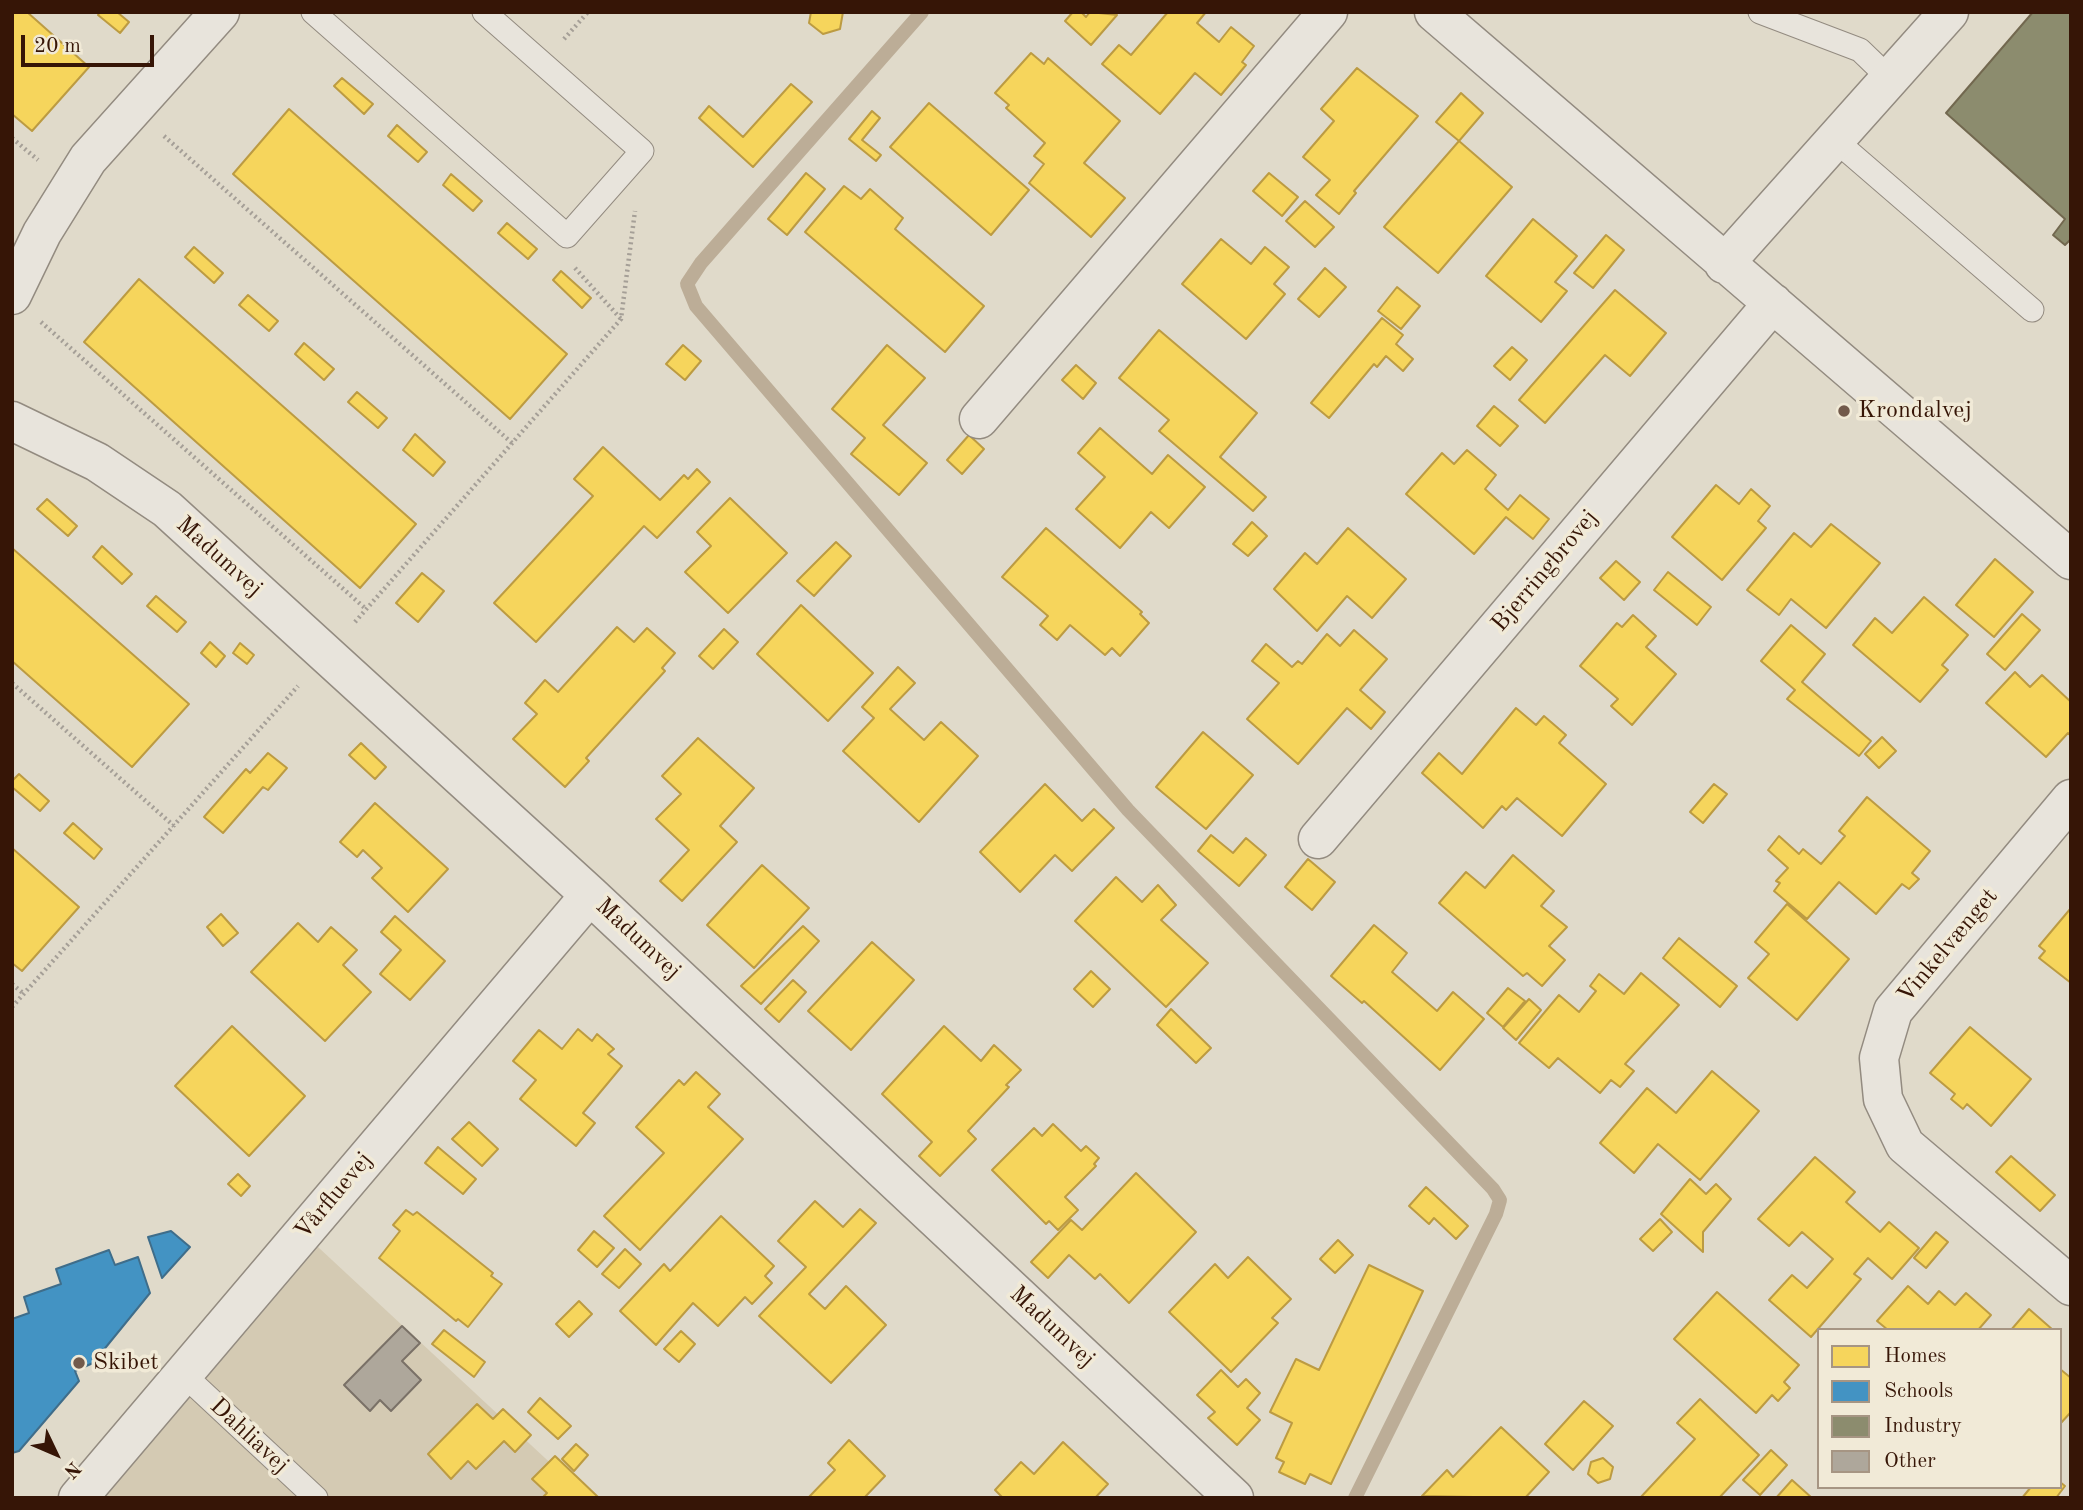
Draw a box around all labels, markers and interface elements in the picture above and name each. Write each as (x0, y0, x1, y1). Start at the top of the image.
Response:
scale bar (24, 21, 158, 65)
text: 20 m (34, 36, 81, 57)
place label: Krondalvej (1858, 397, 1972, 425)
marker: Krondalvej (1836, 403, 1852, 419)
street label: Bjerringbrovej (1486, 504, 1604, 638)
street label: Madumvej (170, 511, 268, 603)
street label: Vinkelvænget (1892, 883, 2004, 1009)
street label: Madumvej (589, 892, 687, 986)
street label: Vårfluevej (289, 1146, 379, 1246)
street label: Madumvej (1003, 1280, 1101, 1374)
legend (1817, 1328, 2062, 1489)
text: Homes (1884, 1346, 1946, 1367)
place label: Skibet (93, 1349, 159, 1377)
marker: Skibet (71, 1355, 87, 1371)
text: Schools (1884, 1381, 1953, 1402)
street label: Dahliavej (203, 1392, 295, 1480)
text: Industry (1884, 1416, 1962, 1437)
north arrow (21, 1419, 91, 1489)
text: Other (1884, 1451, 1936, 1472)
text: N (60, 1457, 83, 1481)

